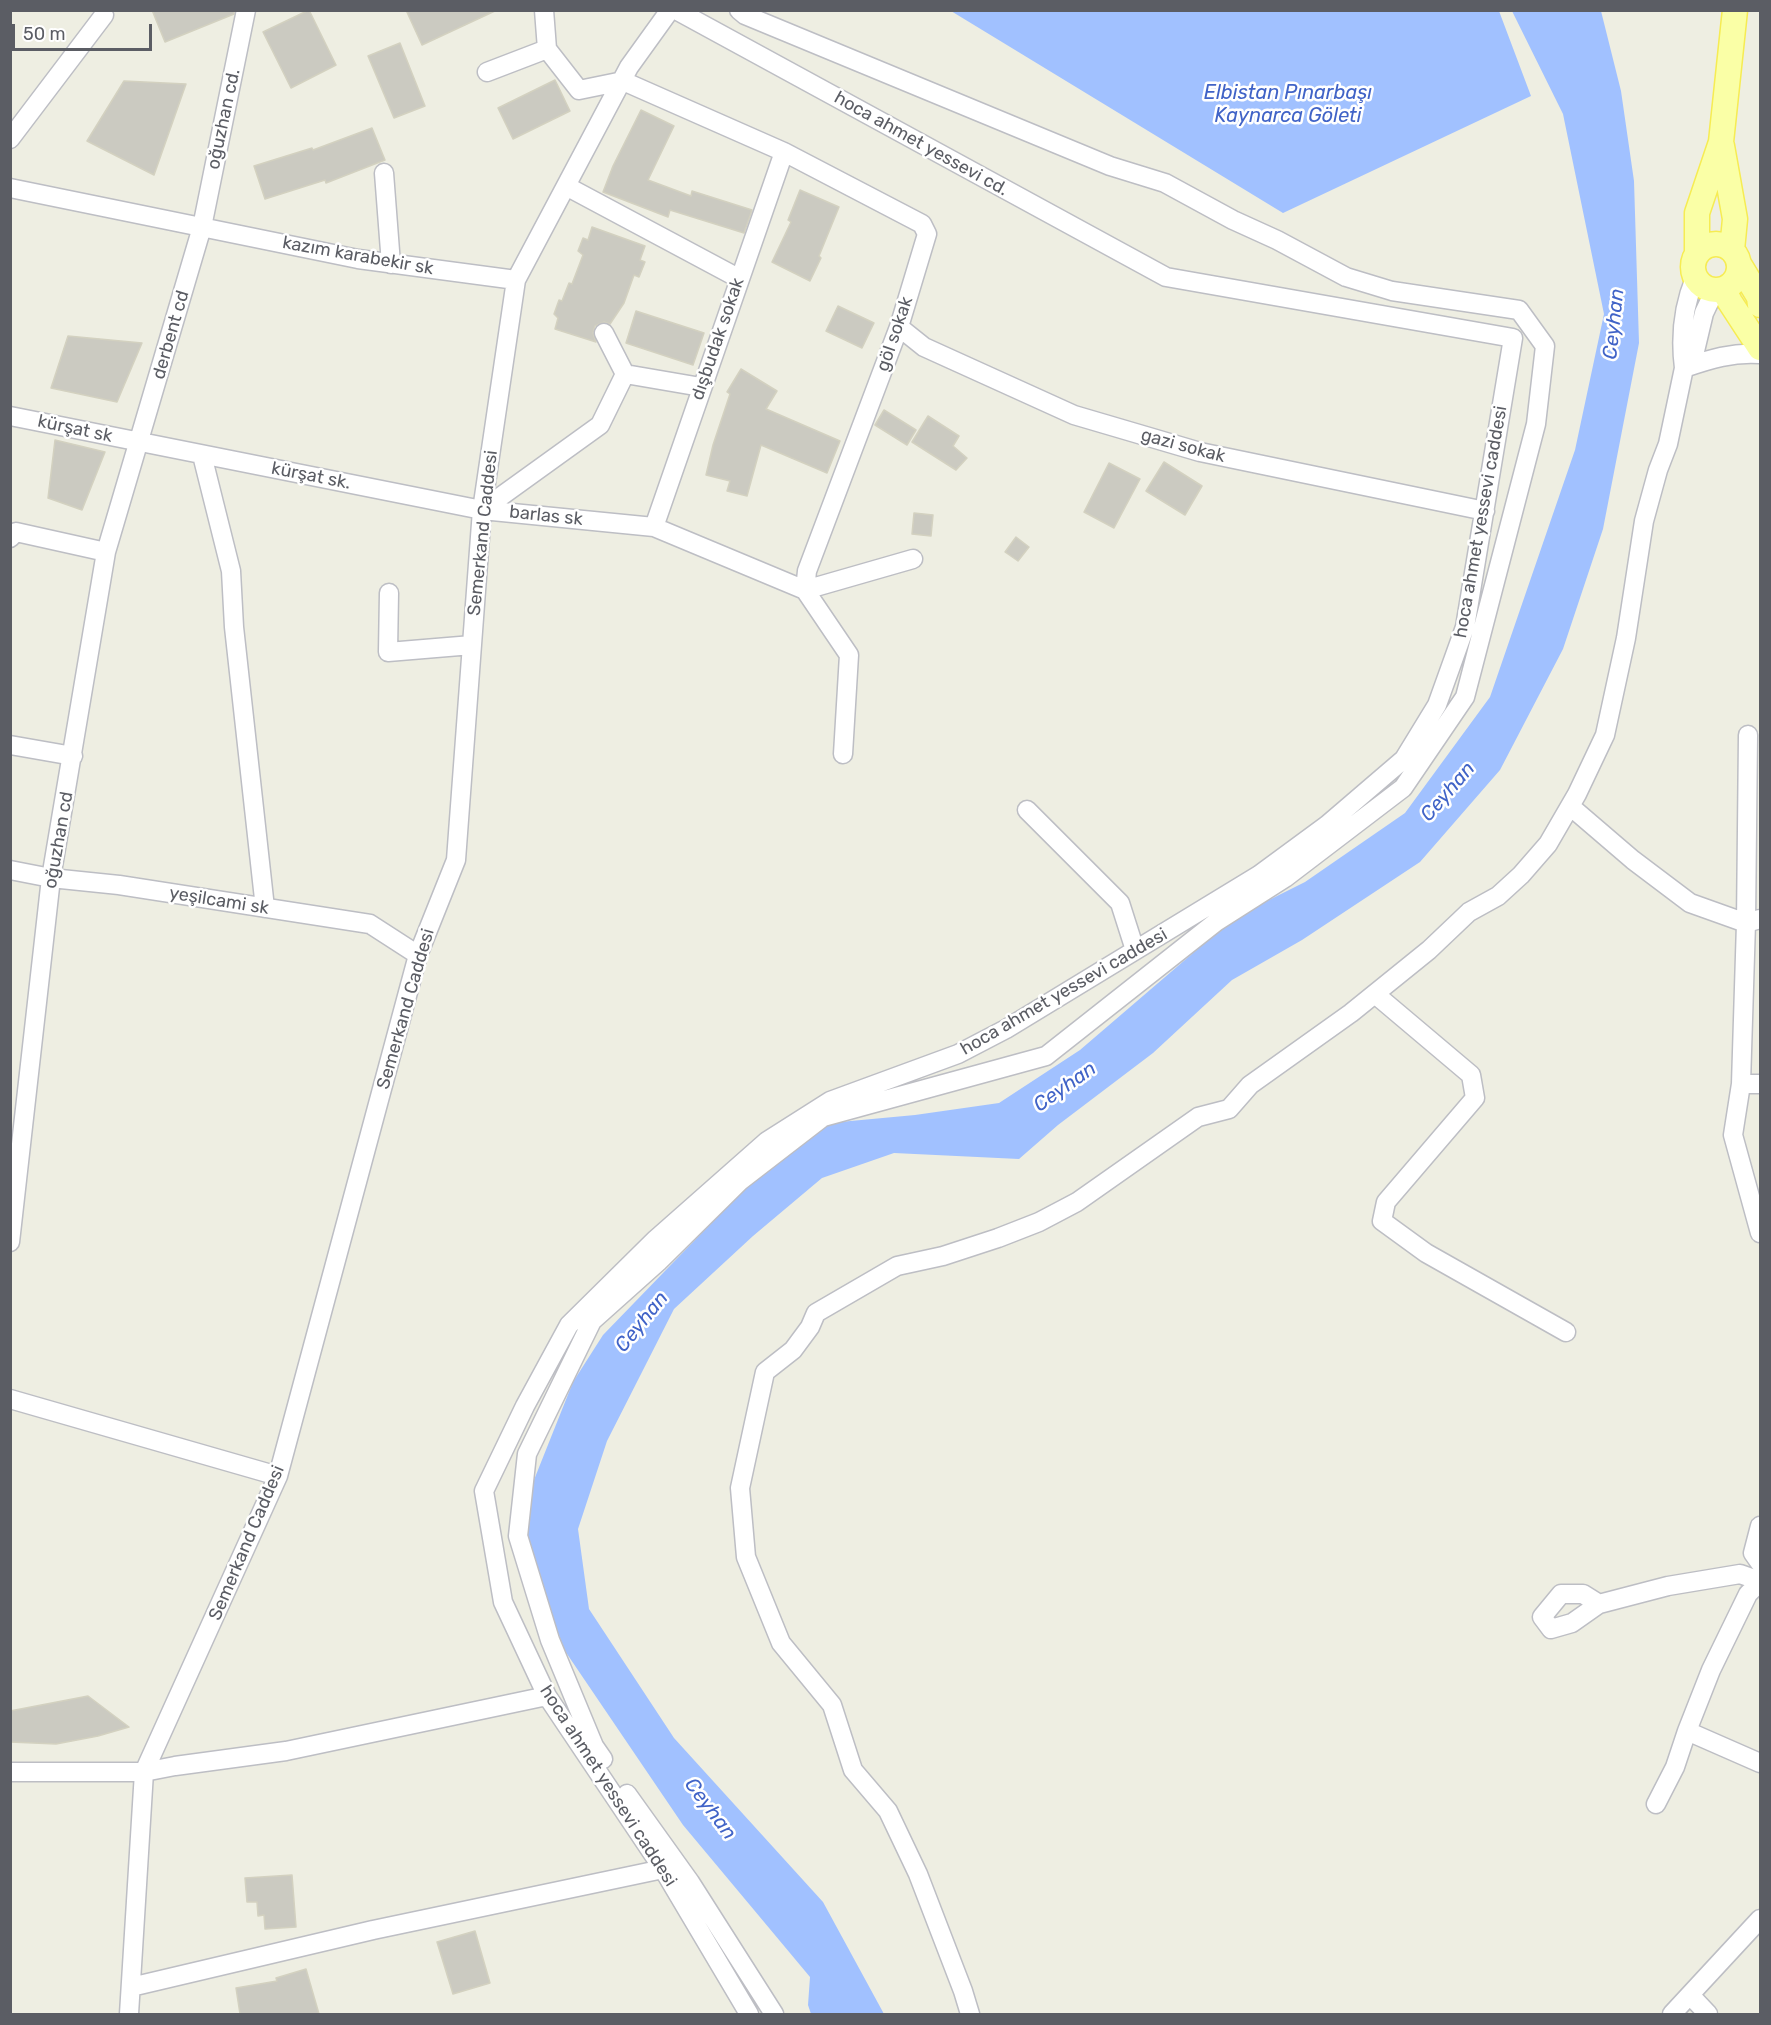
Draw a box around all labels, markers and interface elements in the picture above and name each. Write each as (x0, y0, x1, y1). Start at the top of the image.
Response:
scale bar (15, 12, 154, 50)
text: 50 m (23, 23, 66, 45)
street label: oğuzhan cd. (203, 67, 245, 171)
water label: Elbistan Pınarbaşı Kaynarca Göleti (1204, 81, 1372, 128)
street label: hoca ahmet yessevi cd. (830, 87, 1012, 201)
street label: kazım karabekir sk (281, 232, 435, 280)
street label: dışbudak sokak (687, 275, 749, 403)
water label: Ceyhan (1598, 287, 1630, 361)
street label: derbent cd (148, 288, 194, 382)
street label: göl sokak (872, 294, 918, 374)
street label: hoca ahmet yessevi caddesi (1450, 404, 1512, 640)
street label: kürşat sk (36, 411, 114, 447)
street label: gazi sokak (1138, 424, 1228, 468)
street label: Semerkand Caddesi (464, 449, 502, 617)
street label: kürşat sk. (269, 458, 353, 494)
street label: barlas sk (508, 501, 584, 531)
water label: Ceyhan (1416, 757, 1480, 827)
street label: oğuzhan cd (40, 790, 78, 890)
street label: yeşilcami sk (168, 882, 270, 920)
street label: hoca ahmet yessevi caddesi (957, 924, 1171, 1060)
street label: Semerkand Caddesi (373, 926, 439, 1092)
water label: Ceyhan (1029, 1057, 1101, 1117)
water label: Ceyhan (610, 1287, 674, 1357)
street label: Semerkand Caddesi (205, 1462, 289, 1624)
street label: hoca ahmet yessevi caddesi (535, 1681, 681, 1891)
water label: Ceyhan (679, 1773, 741, 1845)

